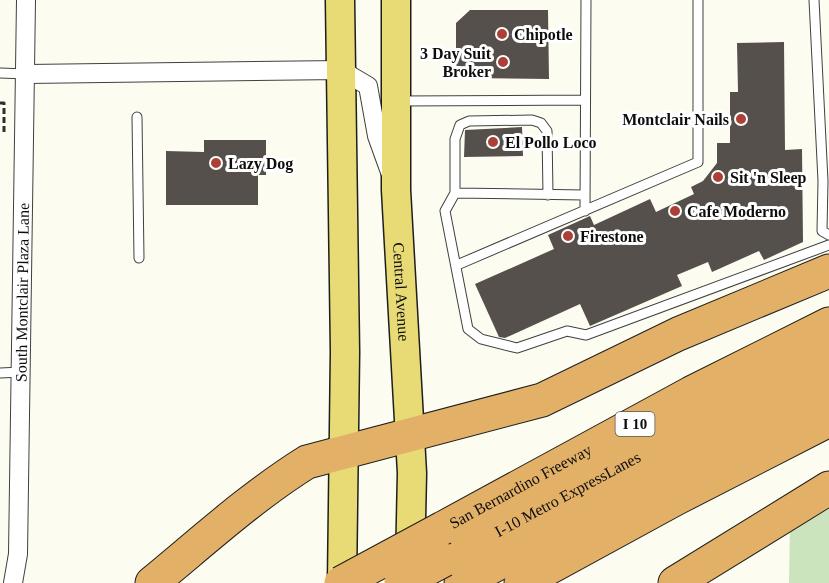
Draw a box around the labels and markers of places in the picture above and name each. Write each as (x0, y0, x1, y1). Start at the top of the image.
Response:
place label: Chipotle (514, 26, 573, 44)
marker: Chipotle (495, 27, 509, 41)
place label: 3 Day Suit Broker (420, 45, 492, 80)
marker: 3 Day Suit Broker (496, 55, 510, 69)
place label: Montclair Nails (622, 111, 729, 128)
marker: Montclair Nails (734, 112, 748, 126)
place label: El Pollo Loco (505, 134, 597, 151)
marker: El Pollo Loco (486, 135, 500, 149)
place label: Lazy Dog (228, 155, 293, 173)
marker: Lazy Dog (209, 156, 223, 170)
place label: Sit 'n Sleep (730, 169, 807, 187)
marker: Sit 'n Sleep (711, 170, 725, 184)
place label: Cafe Moderno (687, 203, 786, 220)
marker: Cafe Moderno (668, 204, 682, 218)
place label: Firestone (580, 228, 644, 245)
marker: Firestone (561, 229, 575, 243)

